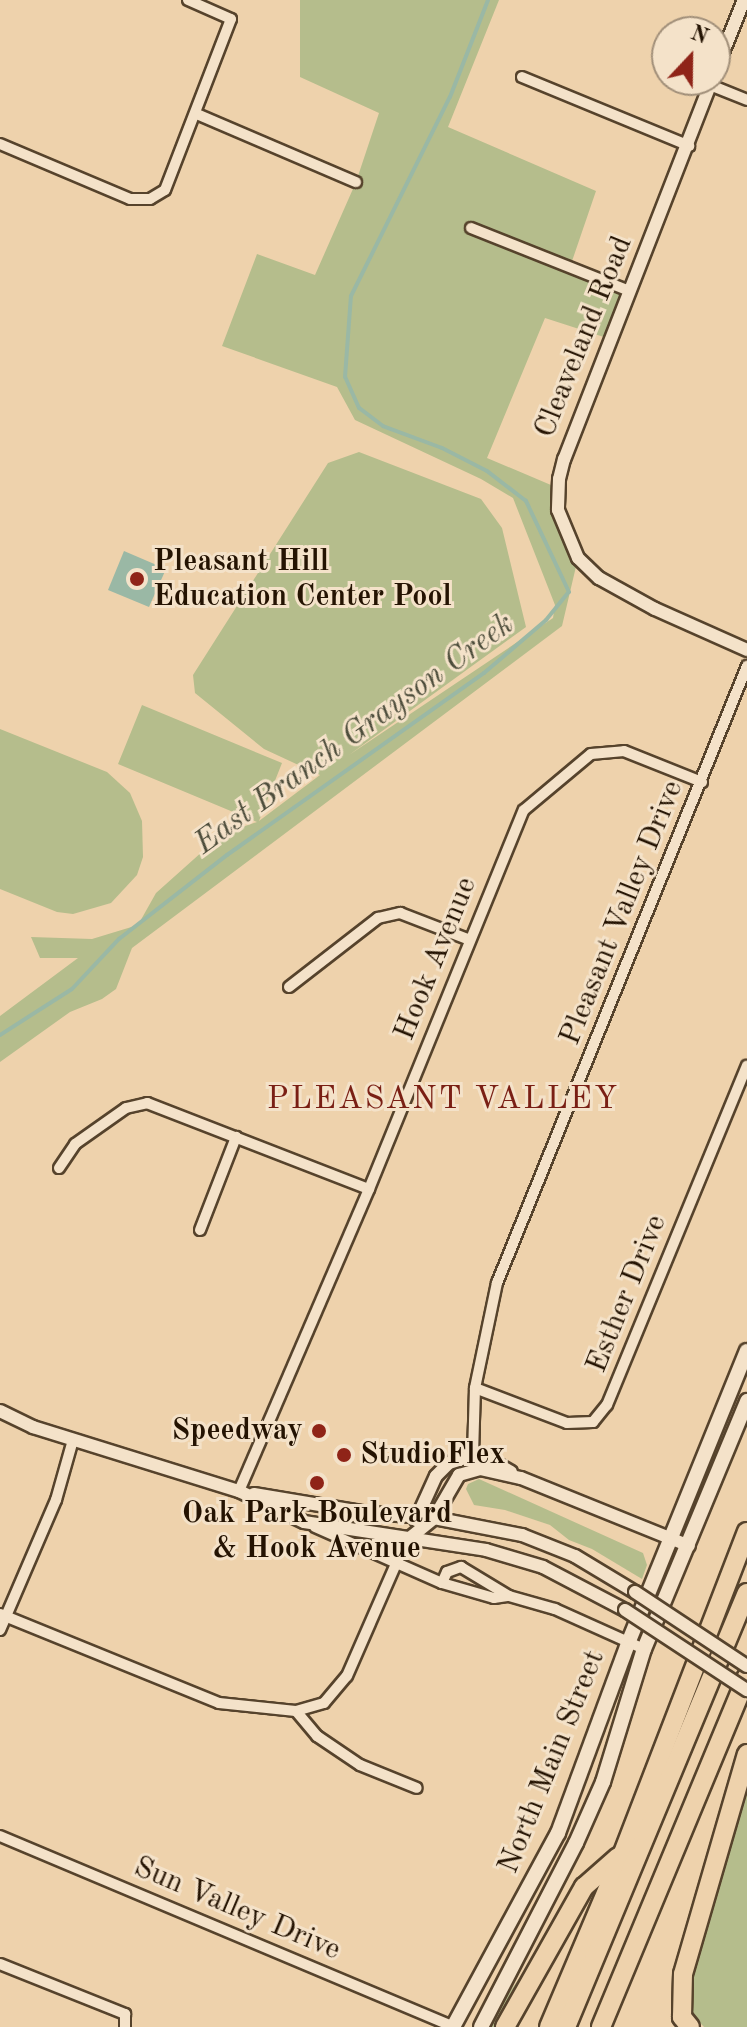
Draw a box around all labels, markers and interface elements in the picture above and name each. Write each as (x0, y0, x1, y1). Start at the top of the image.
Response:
north arrow (651, 16, 731, 96)
text: N (687, 22, 711, 49)
street label: Cleaveland Road (527, 231, 641, 443)
place label: Pleasant Hill Education Center Pool (153, 544, 452, 614)
marker: Pleasant Hill Education Center Pool (128, 570, 146, 588)
water label: East Branch Grayson Creek (188, 606, 522, 864)
street label: Pleasant Valley Drive (552, 776, 692, 1050)
street label: Hook Avenue (387, 872, 485, 1046)
district label: PLEASANT VALLEY (267, 1081, 619, 1119)
street label: Esther Drive (579, 1210, 675, 1378)
place label: Speedway (171, 1413, 303, 1449)
marker: Speedway (310, 1422, 328, 1440)
place label: StudioFlex (360, 1437, 505, 1473)
marker: StudioFlex (335, 1446, 353, 1464)
marker: Oak Park Boulevard & Hook Avenue (308, 1474, 326, 1492)
place label: Oak Park Boulevard & Hook Avenue (182, 1496, 452, 1566)
street label: North Main Street (491, 1645, 613, 1879)
street label: Sun Valley Drive (128, 1849, 346, 1969)

